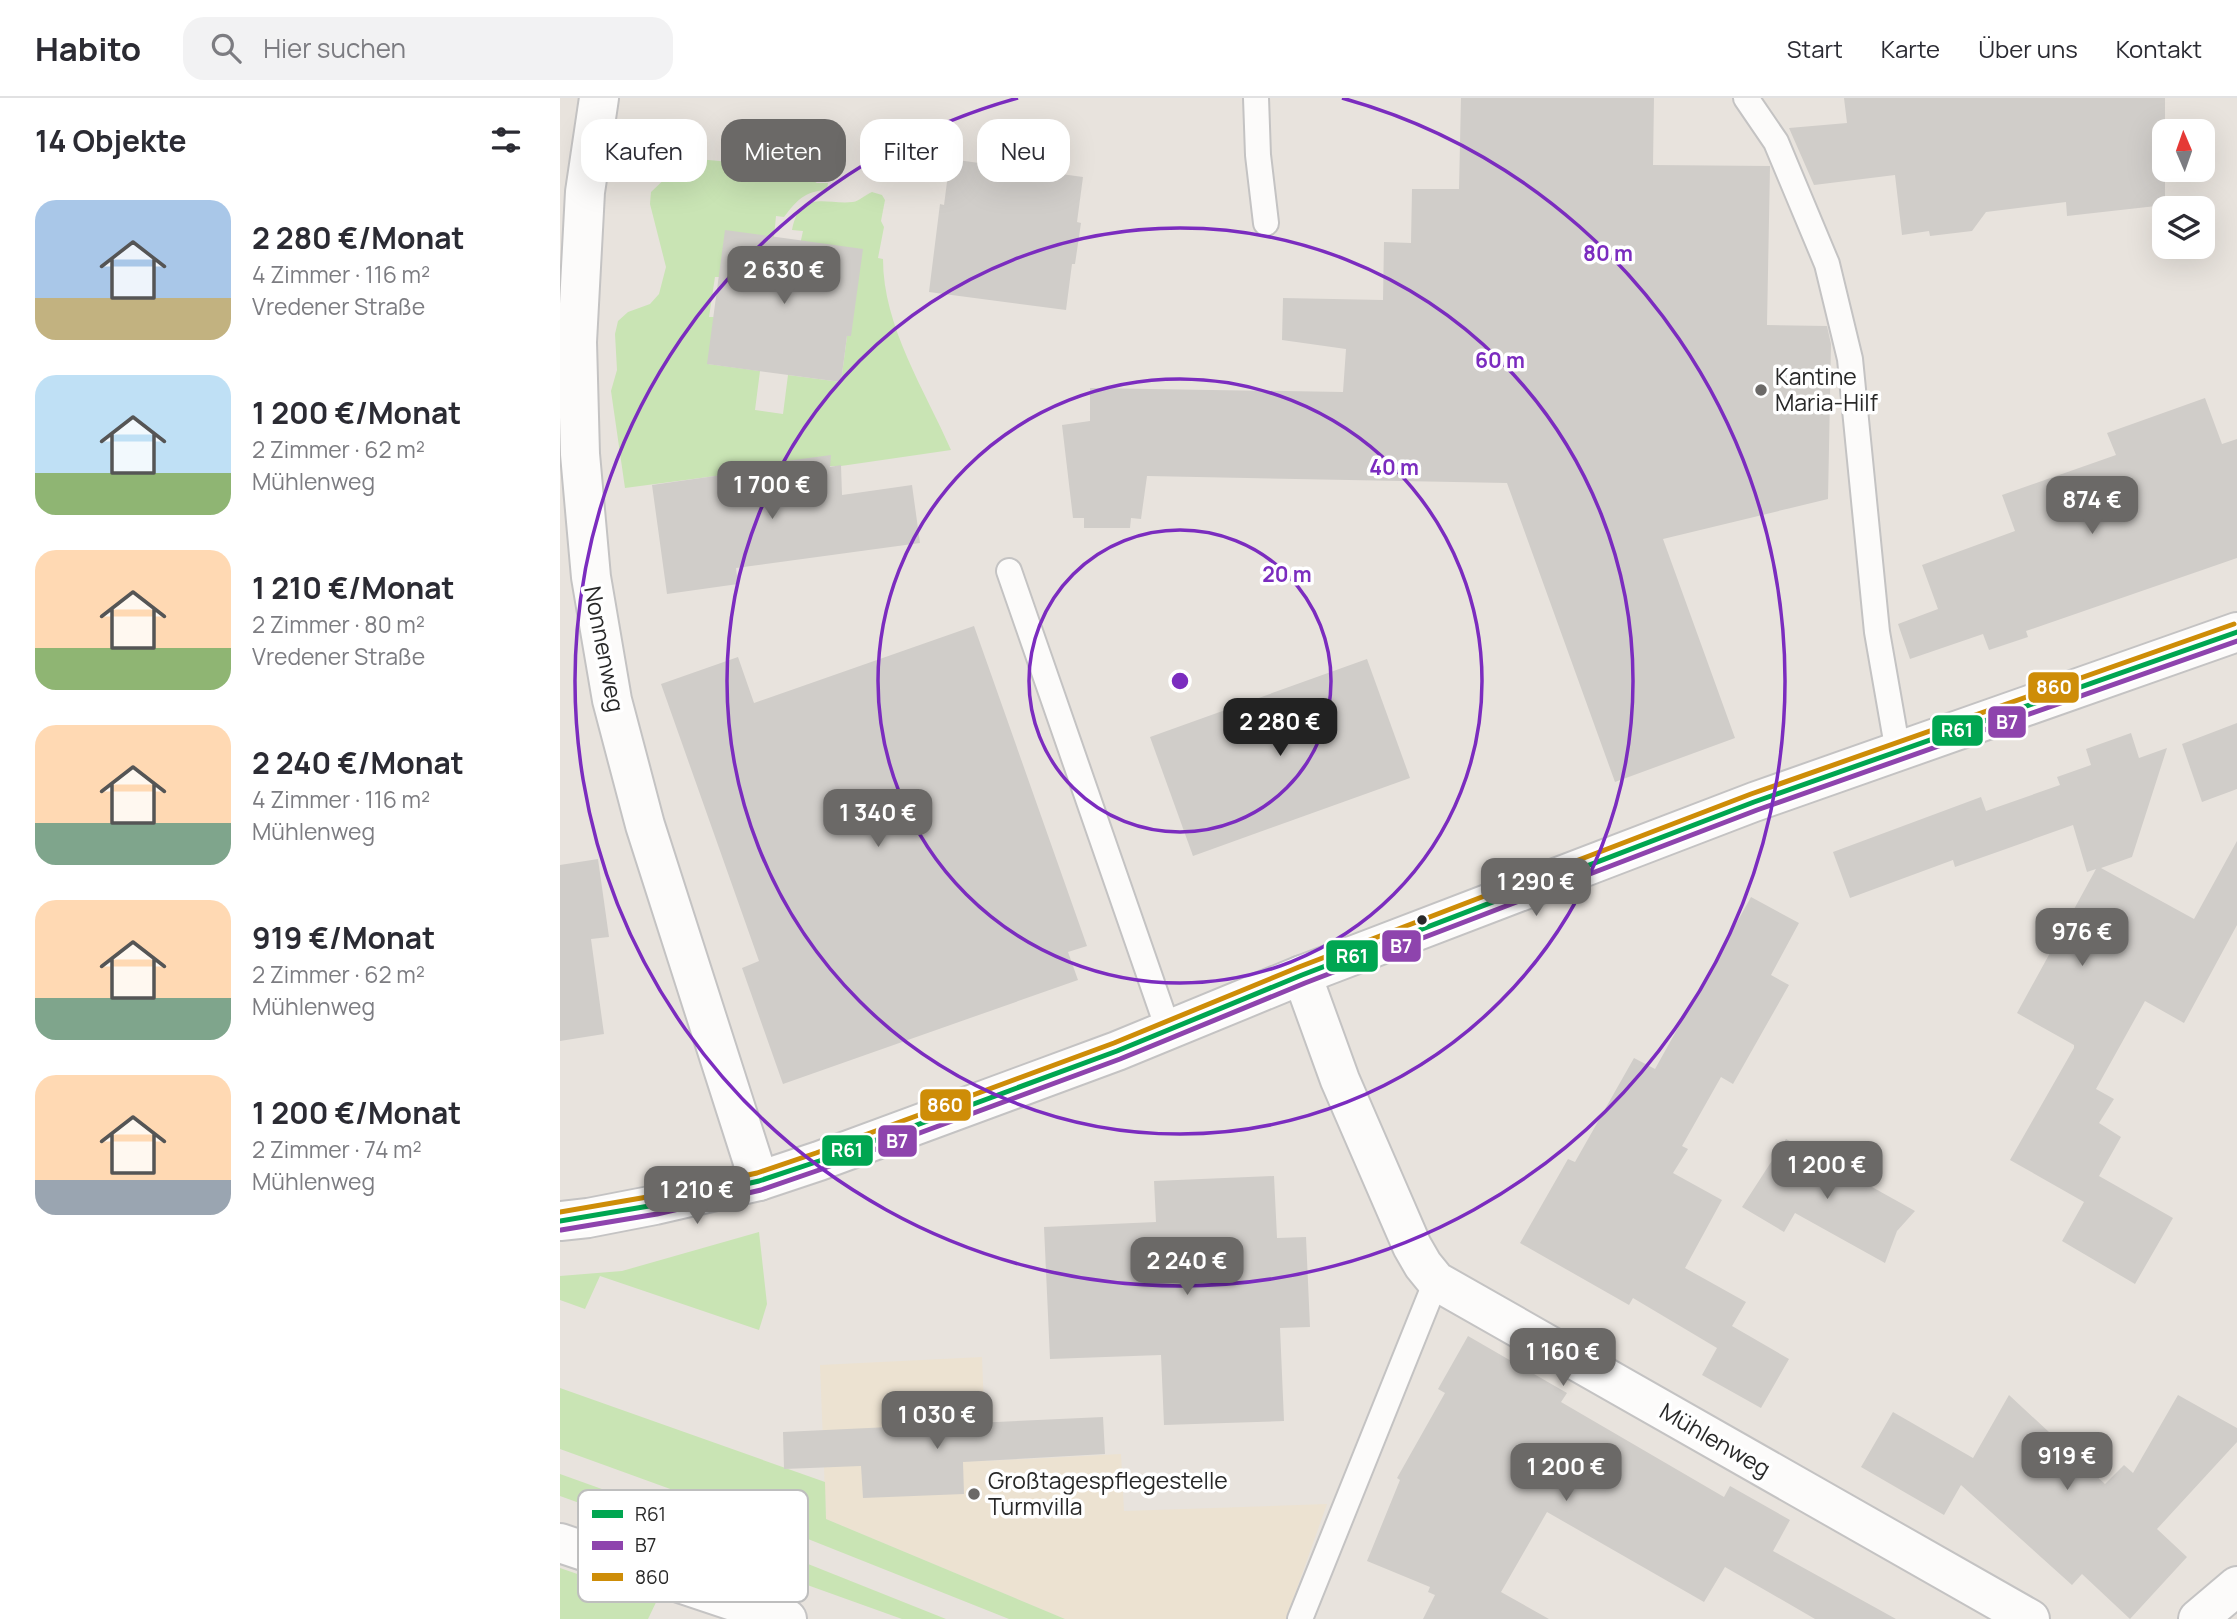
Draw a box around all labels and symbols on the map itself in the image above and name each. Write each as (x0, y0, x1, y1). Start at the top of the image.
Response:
north arrow (2152, 119, 2216, 182)
text: 80 m (1583, 239, 1633, 267)
pin: 2 630 € (719, 246, 849, 306)
text: 60 m (1475, 346, 1525, 374)
place label: Kantine Maria-Hilf (1775, 360, 1878, 418)
marker: Kantine Maria-Hilf (1753, 382, 1769, 398)
text: 40 m (1369, 453, 1419, 481)
pin: 1 700 € (707, 462, 837, 521)
pin: 874 € (2043, 476, 2141, 536)
text: 20 m (1262, 560, 1312, 588)
street label: Nonnenweg (577, 583, 633, 714)
centre of rings (1168, 669, 1192, 693)
line badge: 860 (2027, 671, 2080, 704)
text: 860 (2036, 674, 2072, 700)
pin: 2 280 € (1215, 698, 1345, 758)
line badge: B7 (1987, 705, 2027, 739)
text: B7 (1996, 709, 2018, 735)
line badge: R61 (1931, 714, 1984, 747)
text: R61 (1941, 717, 1973, 743)
pin: 1 340 € (813, 790, 943, 849)
pin: 1 290 € (1471, 858, 1601, 918)
pin: 976 € (2033, 908, 2131, 968)
unlabelled marker (1415, 913, 1429, 927)
line badge: B7 (1381, 929, 1422, 963)
text: B7 (1390, 933, 1412, 959)
line badge: R61 (1325, 939, 1379, 973)
text: R61 (1336, 943, 1368, 969)
line badge: 860 (919, 1088, 972, 1122)
text: 860 (927, 1092, 963, 1118)
line badge: B7 (877, 1124, 918, 1158)
text: B7 (886, 1128, 908, 1154)
line badge: R61 (821, 1134, 874, 1167)
text: R61 (831, 1137, 863, 1163)
pin: 1 200 € (1762, 1142, 1892, 1201)
pin: 1 210 € (632, 1166, 762, 1226)
pin: 2 240 € (1122, 1238, 1252, 1297)
pin: 1 160 € (1498, 1328, 1628, 1388)
pin: 1 030 € (872, 1392, 1002, 1451)
street label: Mühlenweg (1654, 1395, 1777, 1484)
pin: 919 € (2018, 1432, 2116, 1492)
pin: 1 200 € (1501, 1444, 1631, 1503)
place label: Großtagespflegestelle Turmvilla (988, 1464, 1228, 1522)
marker: Großtagespflegestelle Turmvilla (966, 1486, 982, 1502)
legend (578, 1490, 808, 1602)
text: R61 (635, 1501, 666, 1527)
text: B7 (635, 1532, 656, 1558)
text: 860 (635, 1564, 669, 1590)

